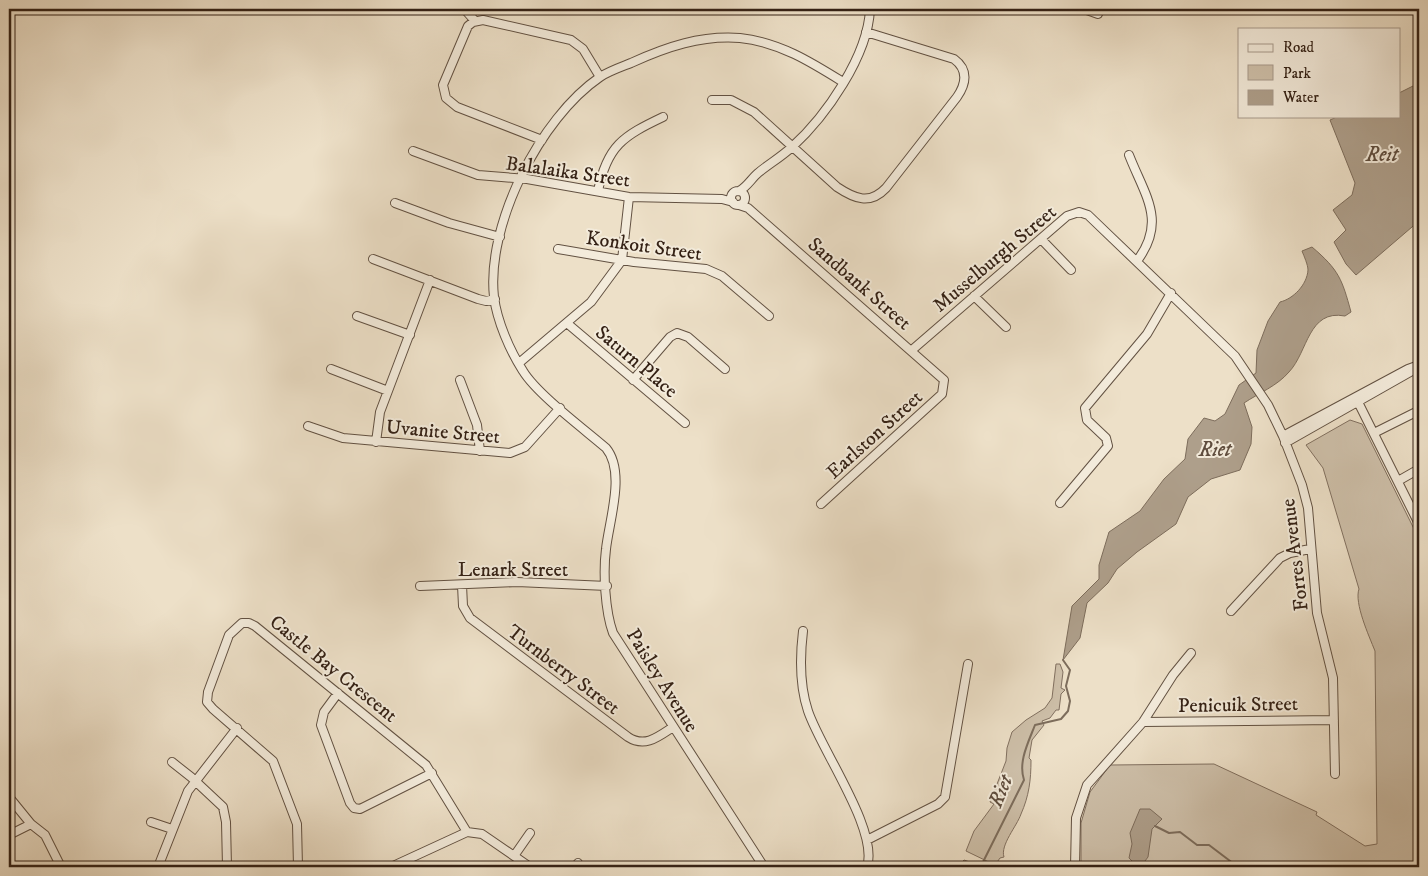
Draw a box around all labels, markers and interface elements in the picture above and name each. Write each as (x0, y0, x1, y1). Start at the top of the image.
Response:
legend (1238, 28, 1400, 118)
text: Road (1283, 38, 1315, 57)
text: Park (1283, 64, 1312, 83)
text: Water (1282, 88, 1319, 107)
water label: Reit (1365, 142, 1400, 168)
street label: Balalaika Street (504, 151, 632, 194)
street label: Musselburgh Street (928, 200, 1062, 318)
street label: Konkoit Street (584, 226, 703, 267)
street label: Sandbank Street (802, 232, 916, 336)
street label: Saturn Place (590, 320, 682, 404)
street label: Earlston Street (822, 385, 928, 485)
street label: Uvanite Street (385, 415, 501, 450)
water label: Riet (1198, 437, 1233, 463)
street label: Forres Avenue (1276, 497, 1315, 612)
street label: Lenark Street (458, 558, 568, 583)
street label: Castle Bay Crescent (264, 610, 402, 728)
street label: Turnberry Street (502, 620, 624, 721)
street label: Paisley Avenue (620, 624, 703, 737)
street label: Penicuik Street (1178, 692, 1298, 719)
water label: Riet (982, 770, 1020, 812)

